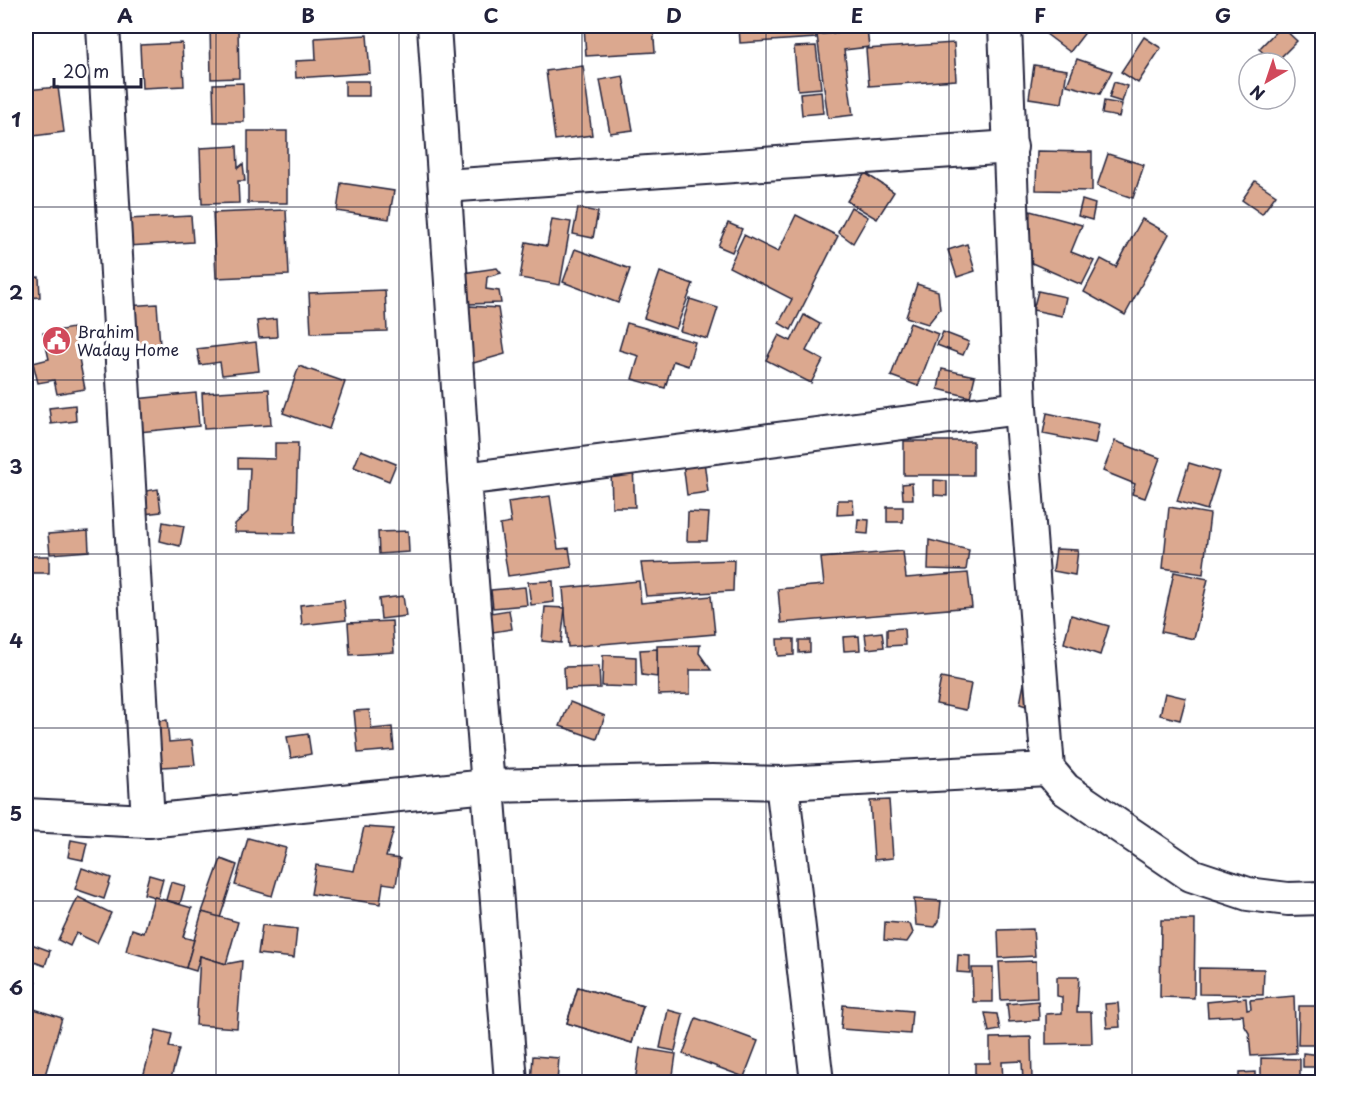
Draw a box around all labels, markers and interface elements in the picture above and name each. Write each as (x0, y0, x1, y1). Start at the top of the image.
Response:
text: A (117, 0, 133, 30)
text: B (301, 0, 315, 30)
text: C (483, 0, 499, 30)
text: D (666, 0, 682, 30)
text: E (851, 0, 863, 30)
text: F (1034, 0, 1046, 30)
text: G (1215, 0, 1231, 30)
scale bar (54, 51, 141, 89)
north arrow (1237, 51, 1297, 111)
text: 20 m (63, 57, 109, 84)
text: N (1244, 80, 1269, 107)
text: 1 (11, 104, 21, 134)
text: 2 (9, 277, 23, 307)
place label: Brahim Waday Home (77, 319, 179, 361)
public building icon: Brahim Waday Home (40, 324, 72, 356)
text: 3 (9, 451, 23, 481)
text: 4 (9, 625, 23, 655)
text: 5 (10, 798, 22, 828)
text: 6 (9, 972, 23, 1002)

